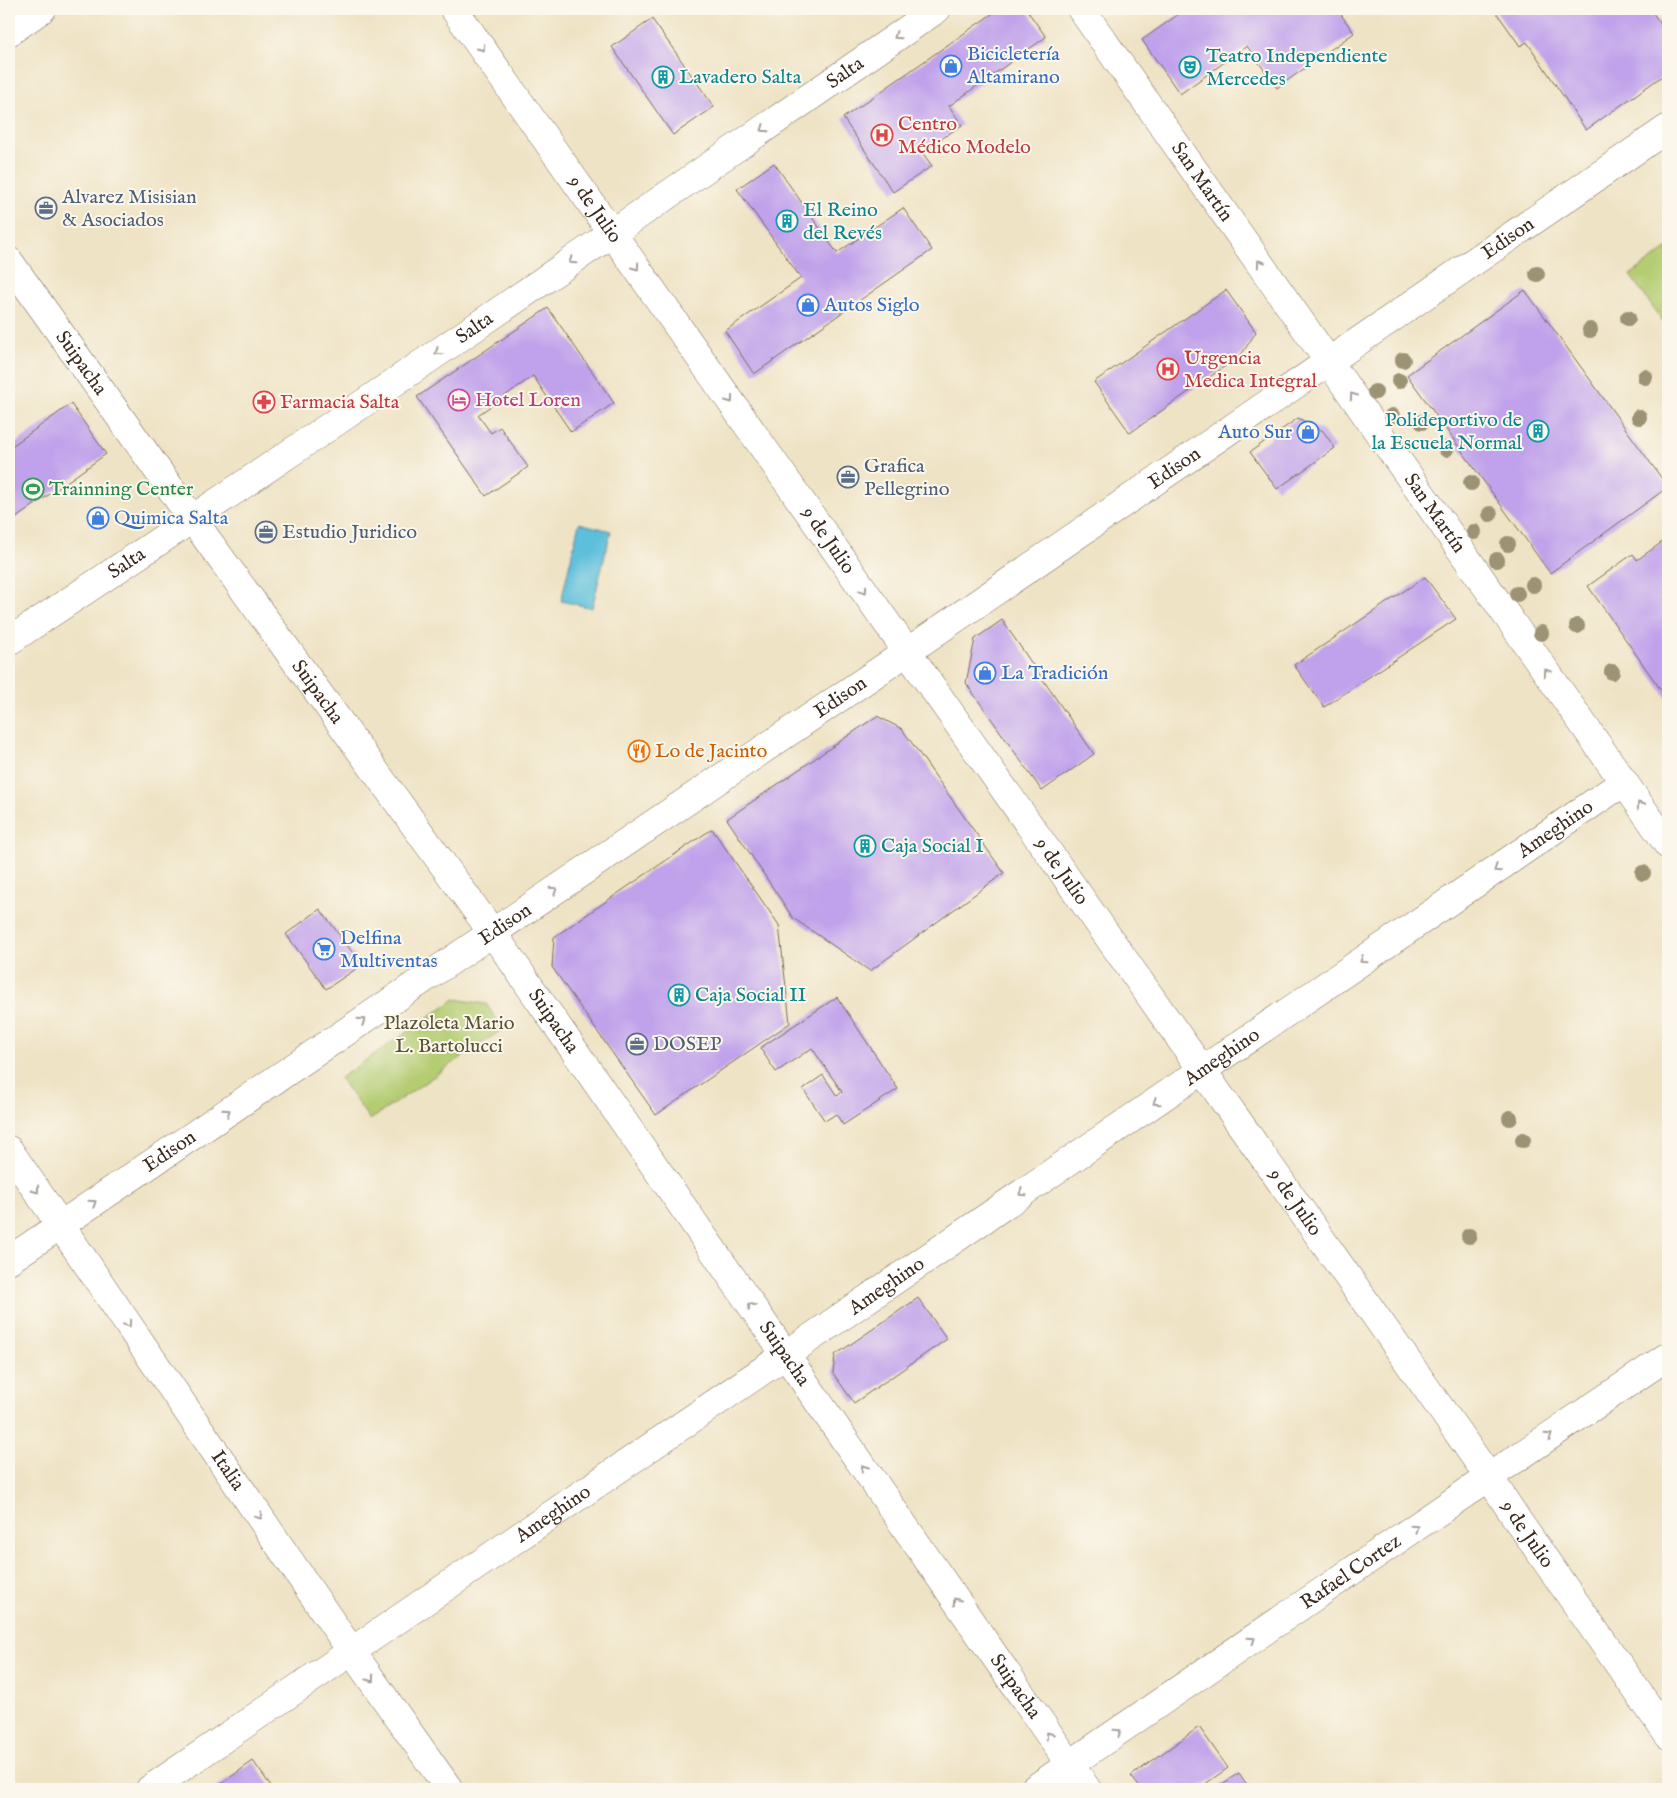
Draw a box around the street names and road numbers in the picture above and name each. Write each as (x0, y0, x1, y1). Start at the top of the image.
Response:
street label: Salta (822, 51, 869, 94)
street label: San Martín (1166, 137, 1239, 227)
street label: 9 de Julio (562, 170, 628, 248)
street label: Edison (1477, 211, 1539, 265)
street label: Salta (451, 306, 498, 349)
street label: Suipacha (50, 326, 113, 400)
street label: Edison (1143, 441, 1206, 495)
street label: San Martín (1398, 468, 1472, 558)
street label: 9 de Julio (796, 501, 861, 579)
street label: Salta (103, 541, 150, 584)
street label: Suipacha (286, 655, 350, 729)
street label: Edison (809, 670, 872, 724)
street label: Ameghino (1512, 794, 1598, 864)
street label: 9 de Julio (1029, 832, 1094, 910)
street label: Edison (474, 897, 536, 951)
street label: Suipacha (523, 984, 585, 1058)
street label: Ameghino (1178, 1022, 1265, 1092)
street label: Edison (138, 1124, 201, 1178)
street label: 9 de Julio (1262, 1163, 1328, 1241)
street label: Ameghino (843, 1251, 929, 1321)
street label: Suipacha (754, 1316, 816, 1391)
street label: Italia (205, 1445, 251, 1496)
street label: Ameghino (509, 1479, 596, 1549)
street label: 9 de Julio (1495, 1495, 1560, 1573)
street label: Rafael Cortez (1296, 1529, 1406, 1615)
street label: Suipacha (984, 1649, 1047, 1724)

